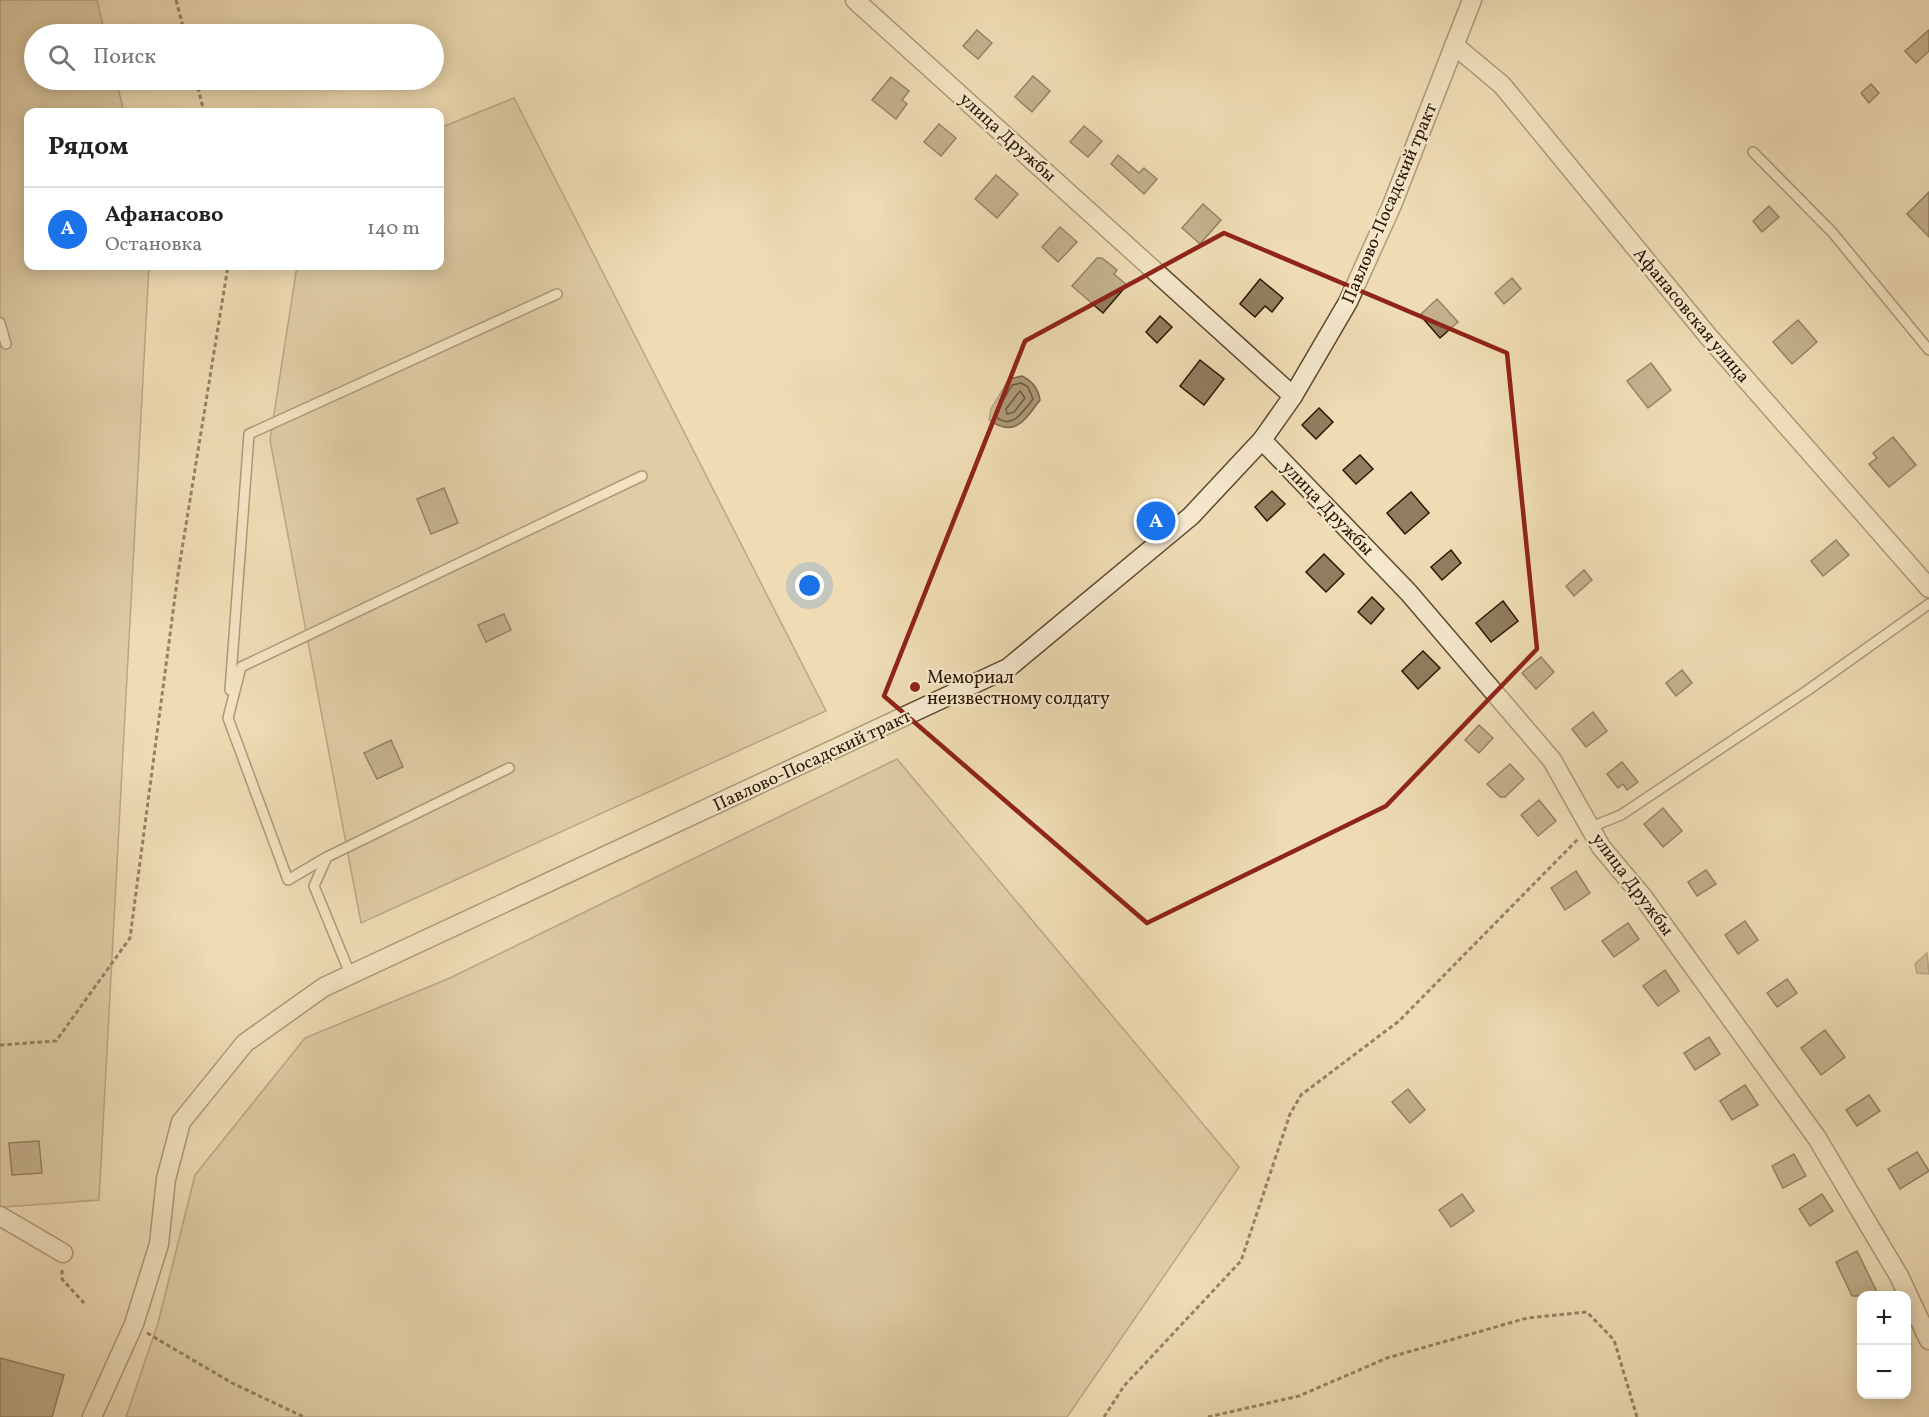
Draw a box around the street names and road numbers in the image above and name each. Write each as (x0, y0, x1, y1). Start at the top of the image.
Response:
street label: улица Дружбы (953, 88, 1061, 189)
street label: Павлово-Посадский тракт (1337, 99, 1444, 308)
street label: Афанасовская улица (1627, 243, 1755, 389)
street label: улица Дружбы (1275, 456, 1379, 562)
street label: Павлово-Посадский тракт (709, 704, 916, 818)
street label: улица Дружбы (1585, 828, 1679, 942)

